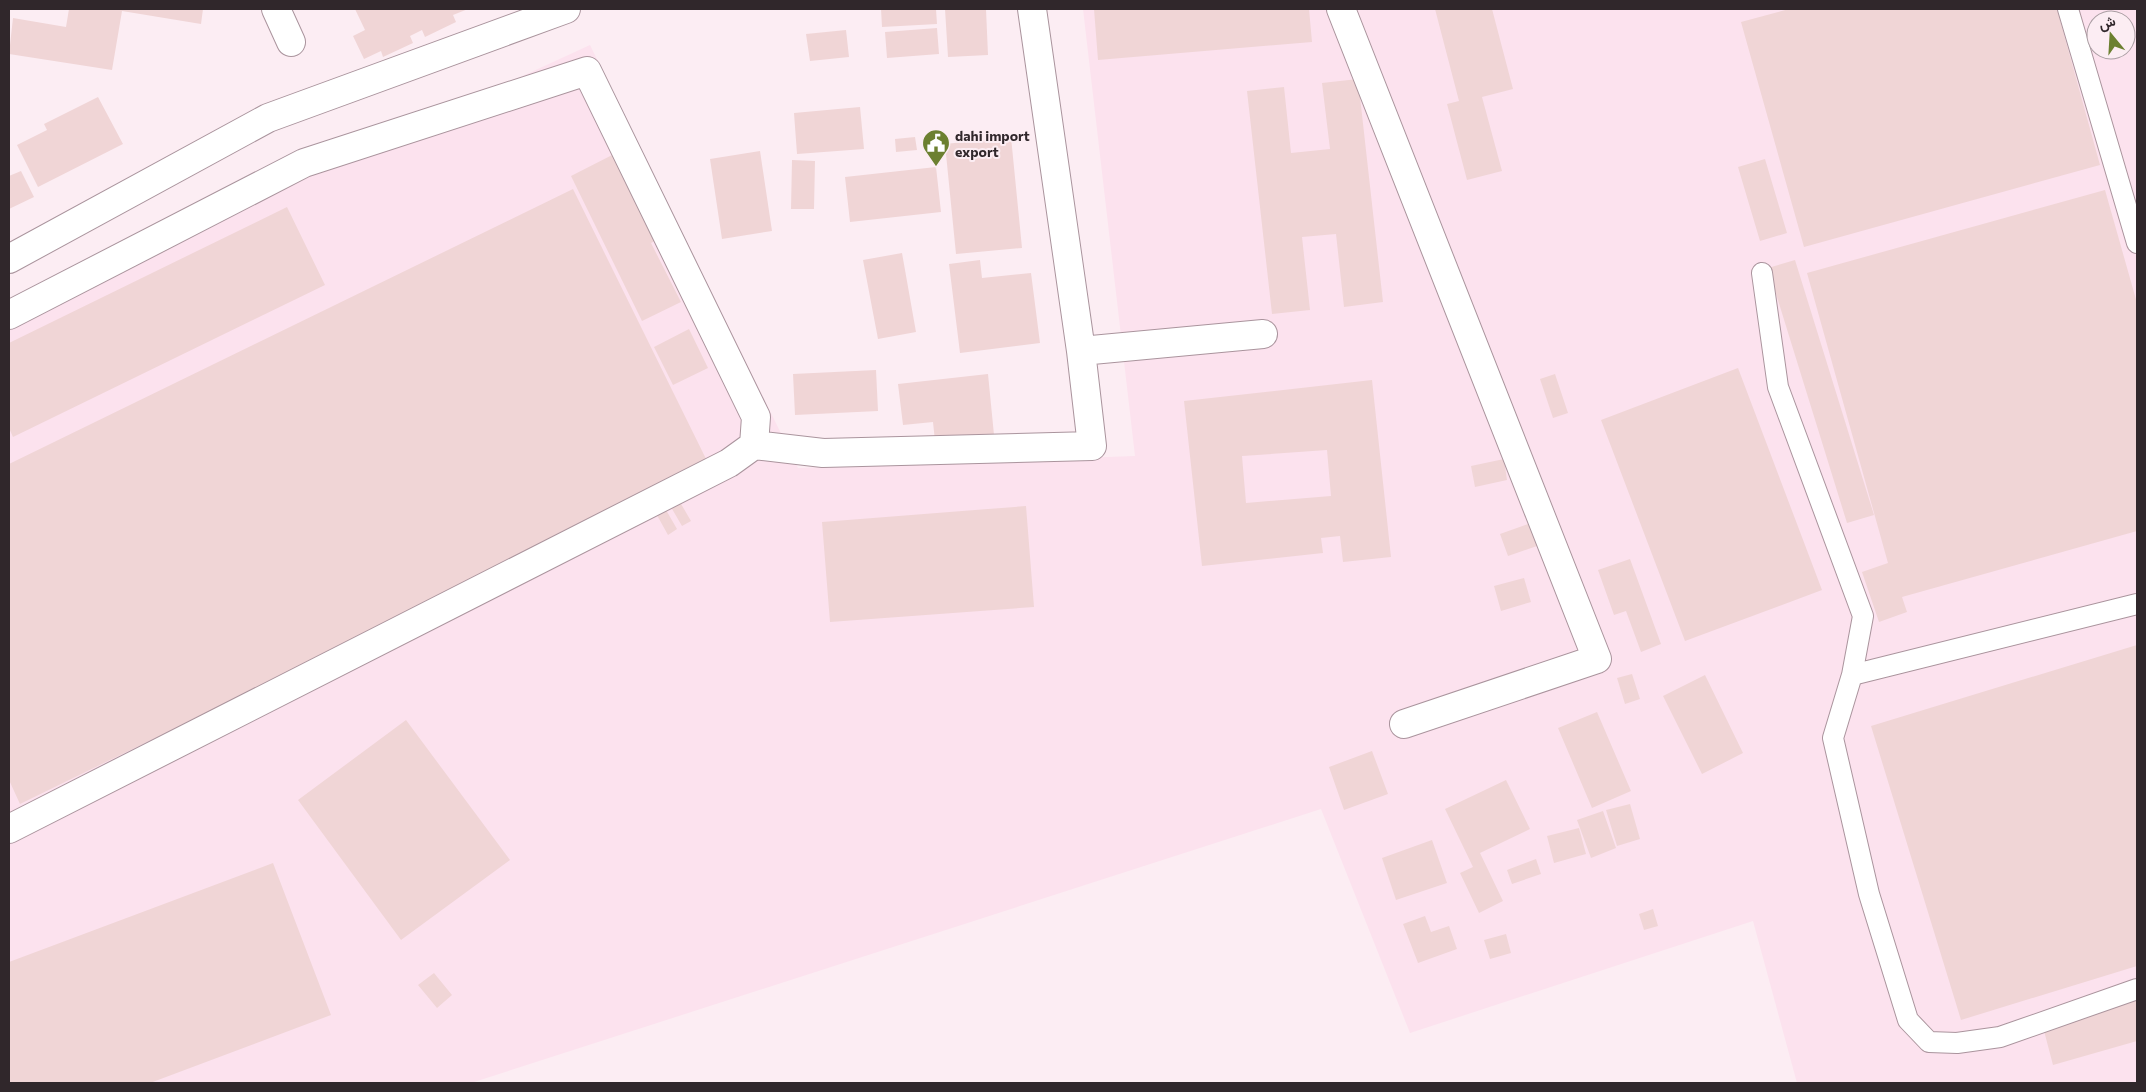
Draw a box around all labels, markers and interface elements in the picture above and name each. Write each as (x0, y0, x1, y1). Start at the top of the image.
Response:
north arrow (2086, 10, 2136, 60)
text: ش (2096, 11, 2118, 34)
place label: dahi import export (955, 127, 1030, 160)
public building icon: dahi import export (921, 128, 951, 167)

